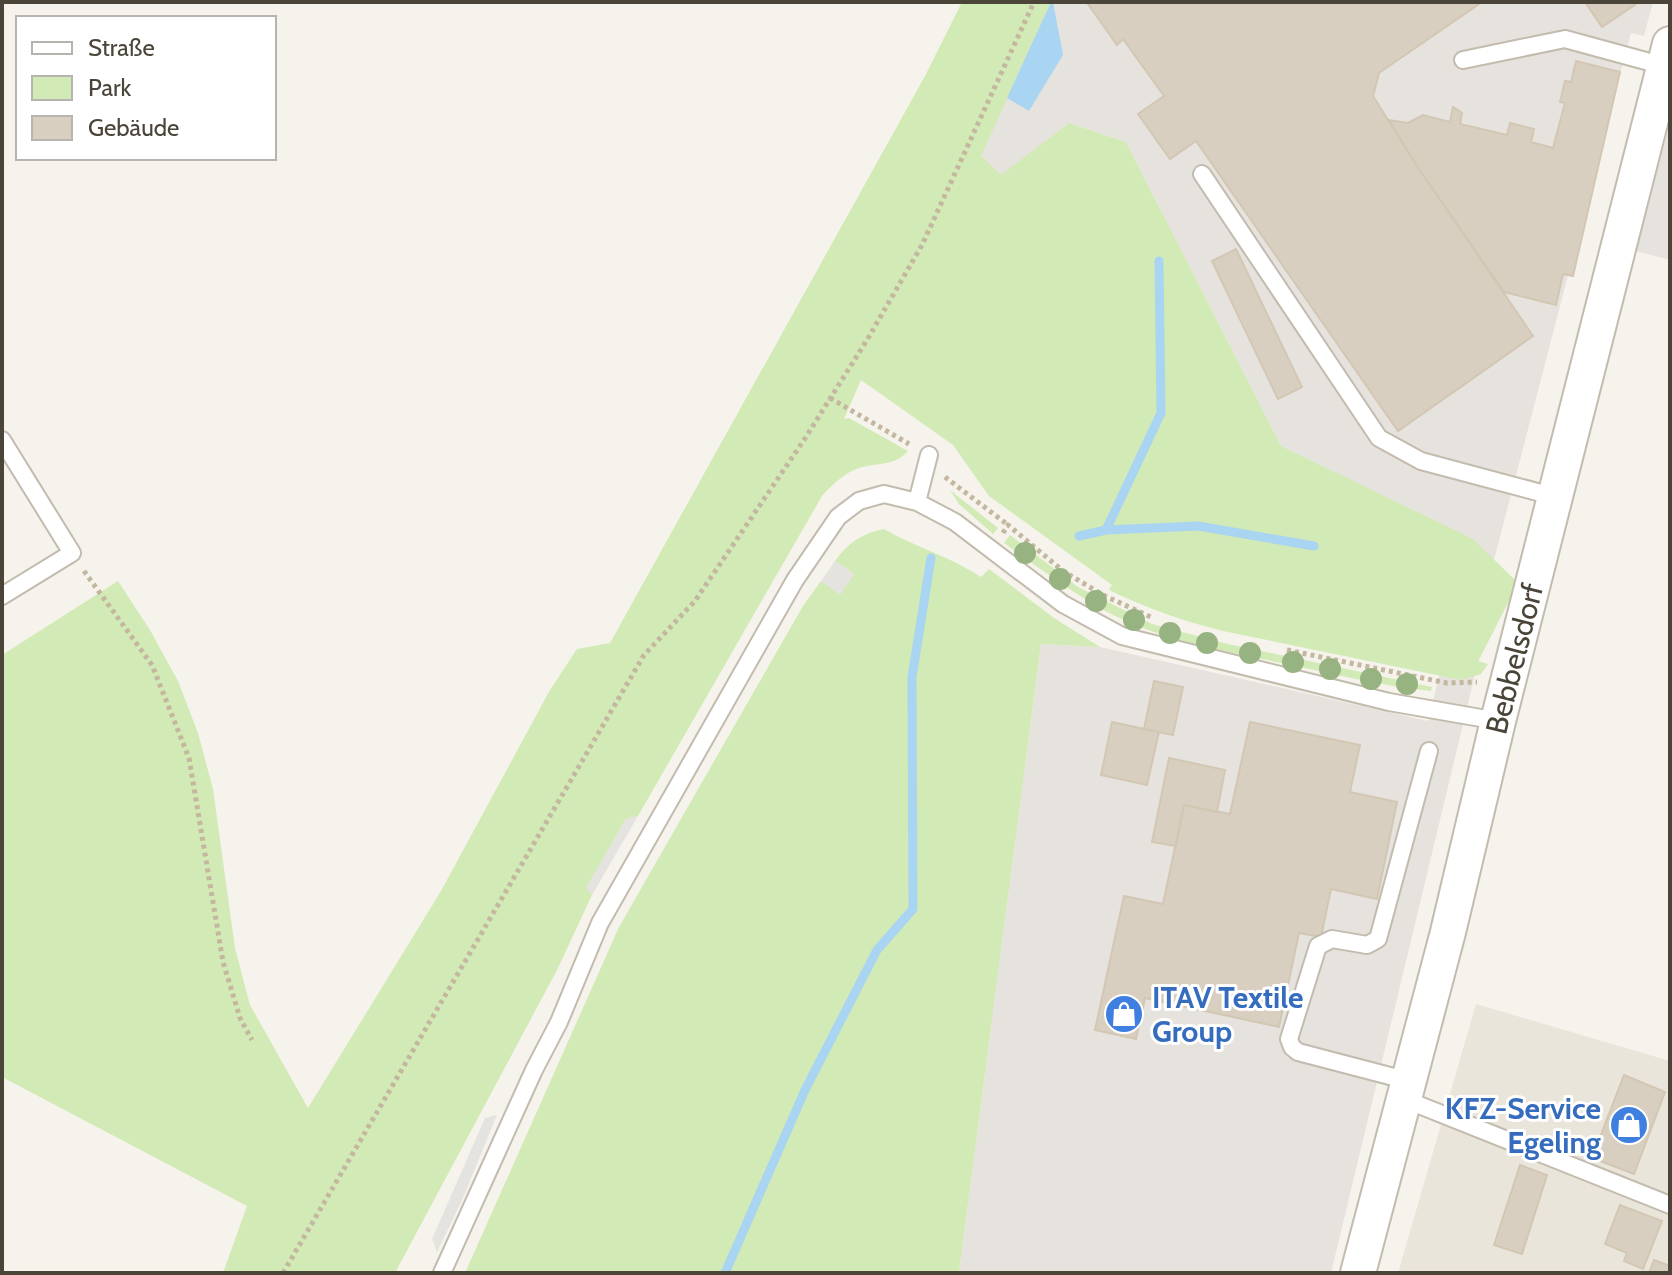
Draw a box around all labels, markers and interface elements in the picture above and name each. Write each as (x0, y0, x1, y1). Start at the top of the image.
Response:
legend (16, 16, 276, 160)
text: Straße (88, 33, 155, 62)
text: Park (88, 73, 131, 102)
text: Gebäude (88, 113, 179, 142)
street label: Bebbelsdorf (1477, 579, 1551, 737)
place label: ITAV Textile Group (1152, 979, 1303, 1050)
shop icon: ITAV Textile Group (1103, 993, 1145, 1035)
place label: KFZ-Service Egeling (1445, 1090, 1601, 1161)
shop icon: KFZ-Service Egeling (1608, 1104, 1650, 1146)

